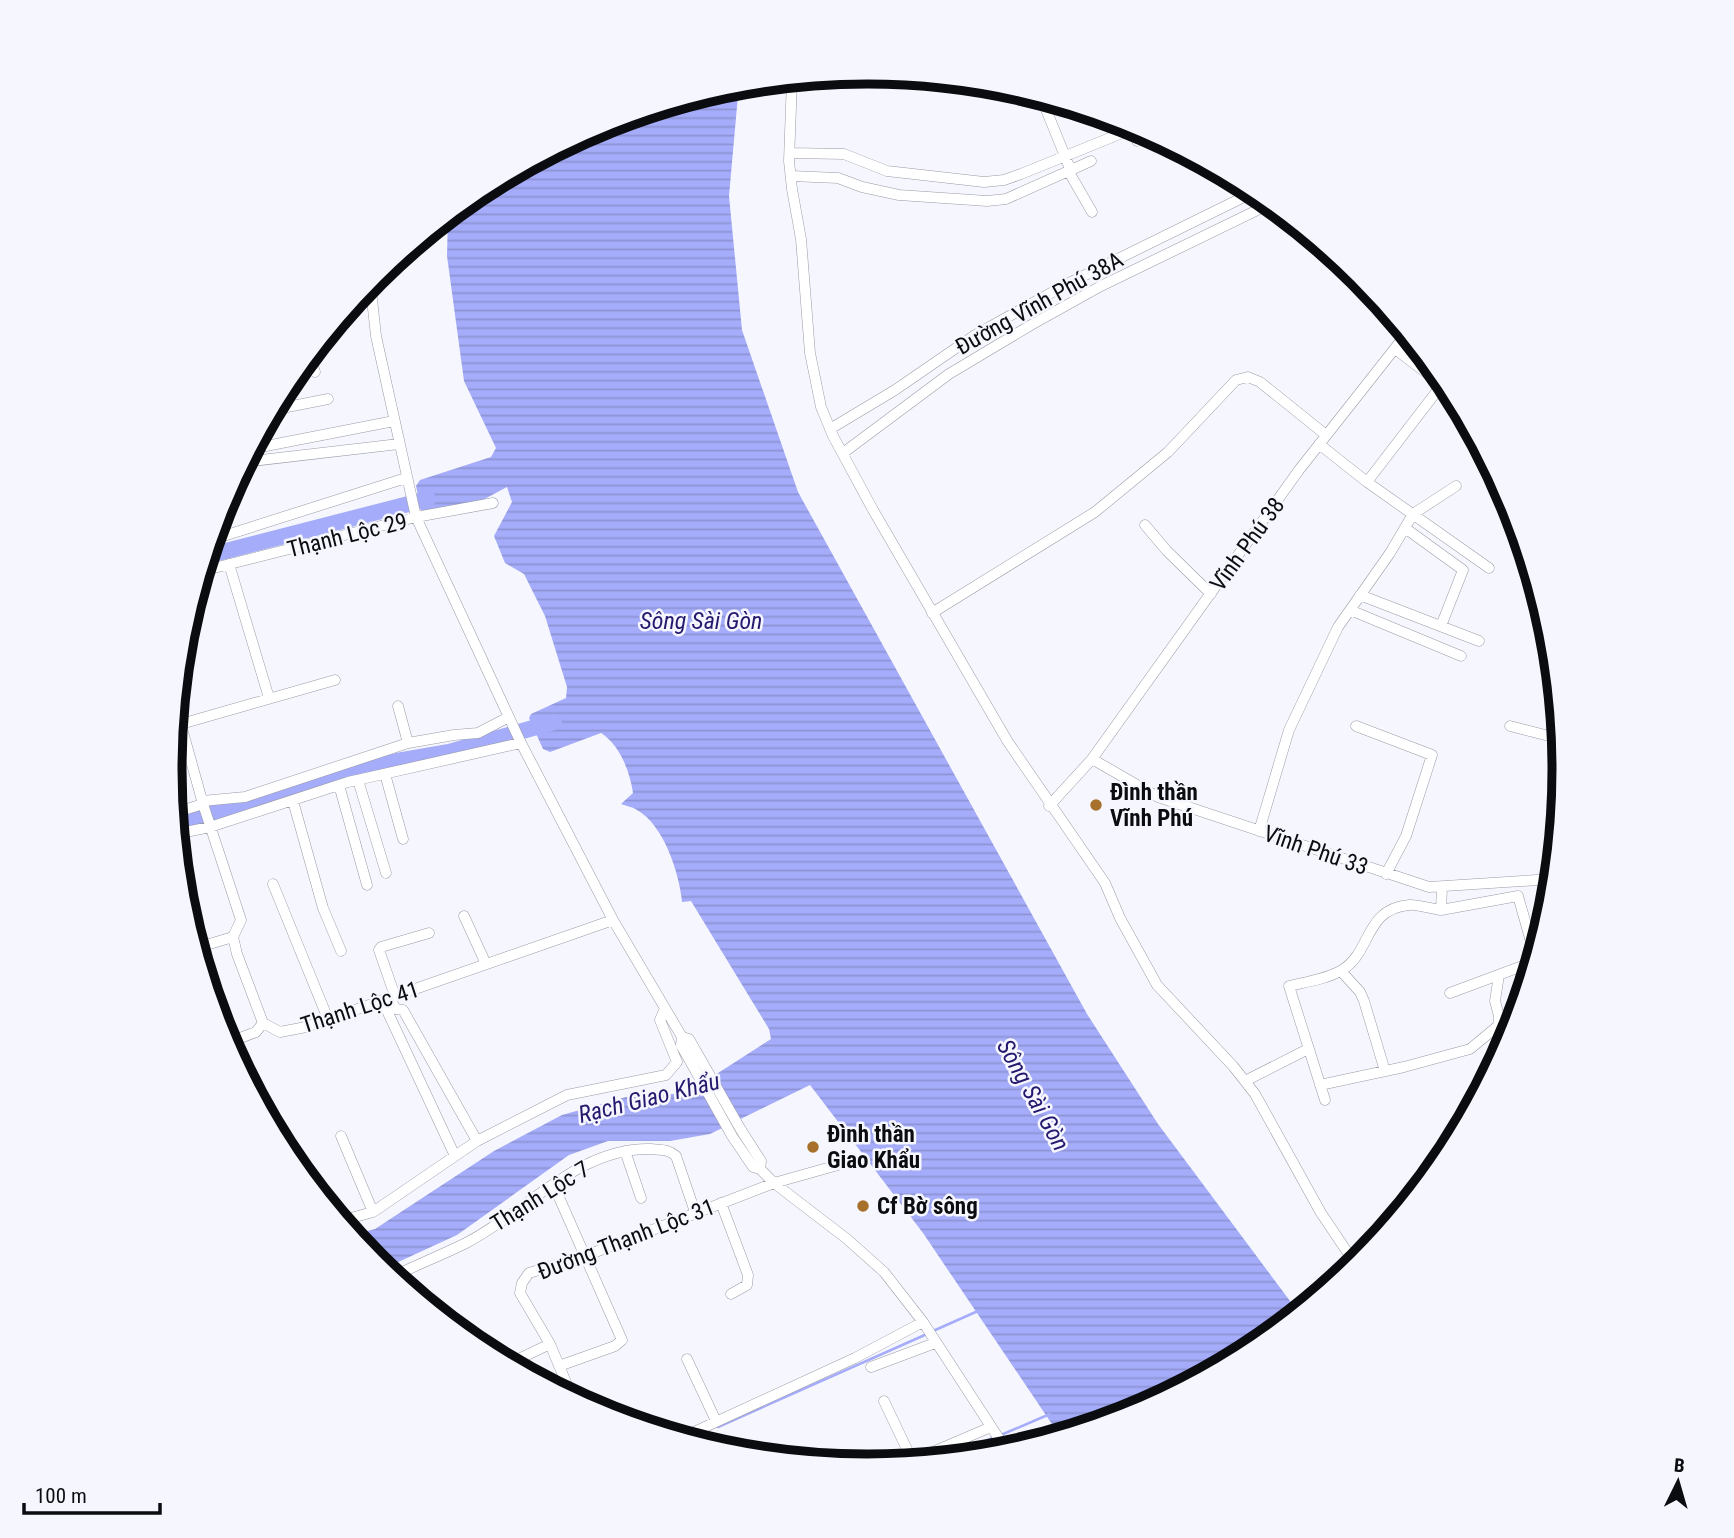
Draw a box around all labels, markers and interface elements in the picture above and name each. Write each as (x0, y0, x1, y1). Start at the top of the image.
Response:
street label: Đường Vĩnh Phú 38A (951, 246, 1128, 361)
street label: Vĩnh Phú 38 (1205, 492, 1290, 596)
street label: Thạnh Lộc 29 (284, 508, 410, 563)
water label: Sông Sài Gòn (640, 607, 762, 635)
place label: Đình thần Vĩnh Phú (1110, 779, 1198, 832)
marker: Đình thần Vĩnh Phú (1088, 797, 1104, 813)
street label: Vĩnh Phú 33 (1260, 820, 1372, 881)
street label: Thạnh Lộc 41 (298, 976, 423, 1039)
water label: Sông Sài Gòn (991, 1035, 1075, 1155)
water label: Rạch Giao Khẩu (575, 1067, 723, 1129)
place label: Đình thần Giao Khẩu (827, 1121, 920, 1174)
marker: Đình thần Giao Khẩu (805, 1139, 821, 1155)
street label: Thạnh Lộc 7 (486, 1155, 595, 1237)
street label: Đường Thạnh Lộc 31 (534, 1193, 719, 1286)
place label: Cf Bờ sông (877, 1193, 978, 1220)
marker: Cf Bờ sông (855, 1198, 871, 1214)
north arrow (1643, 1447, 1713, 1517)
text: B (1673, 1454, 1686, 1477)
scale bar (24, 1472, 161, 1516)
text: 100 m (35, 1484, 87, 1508)

